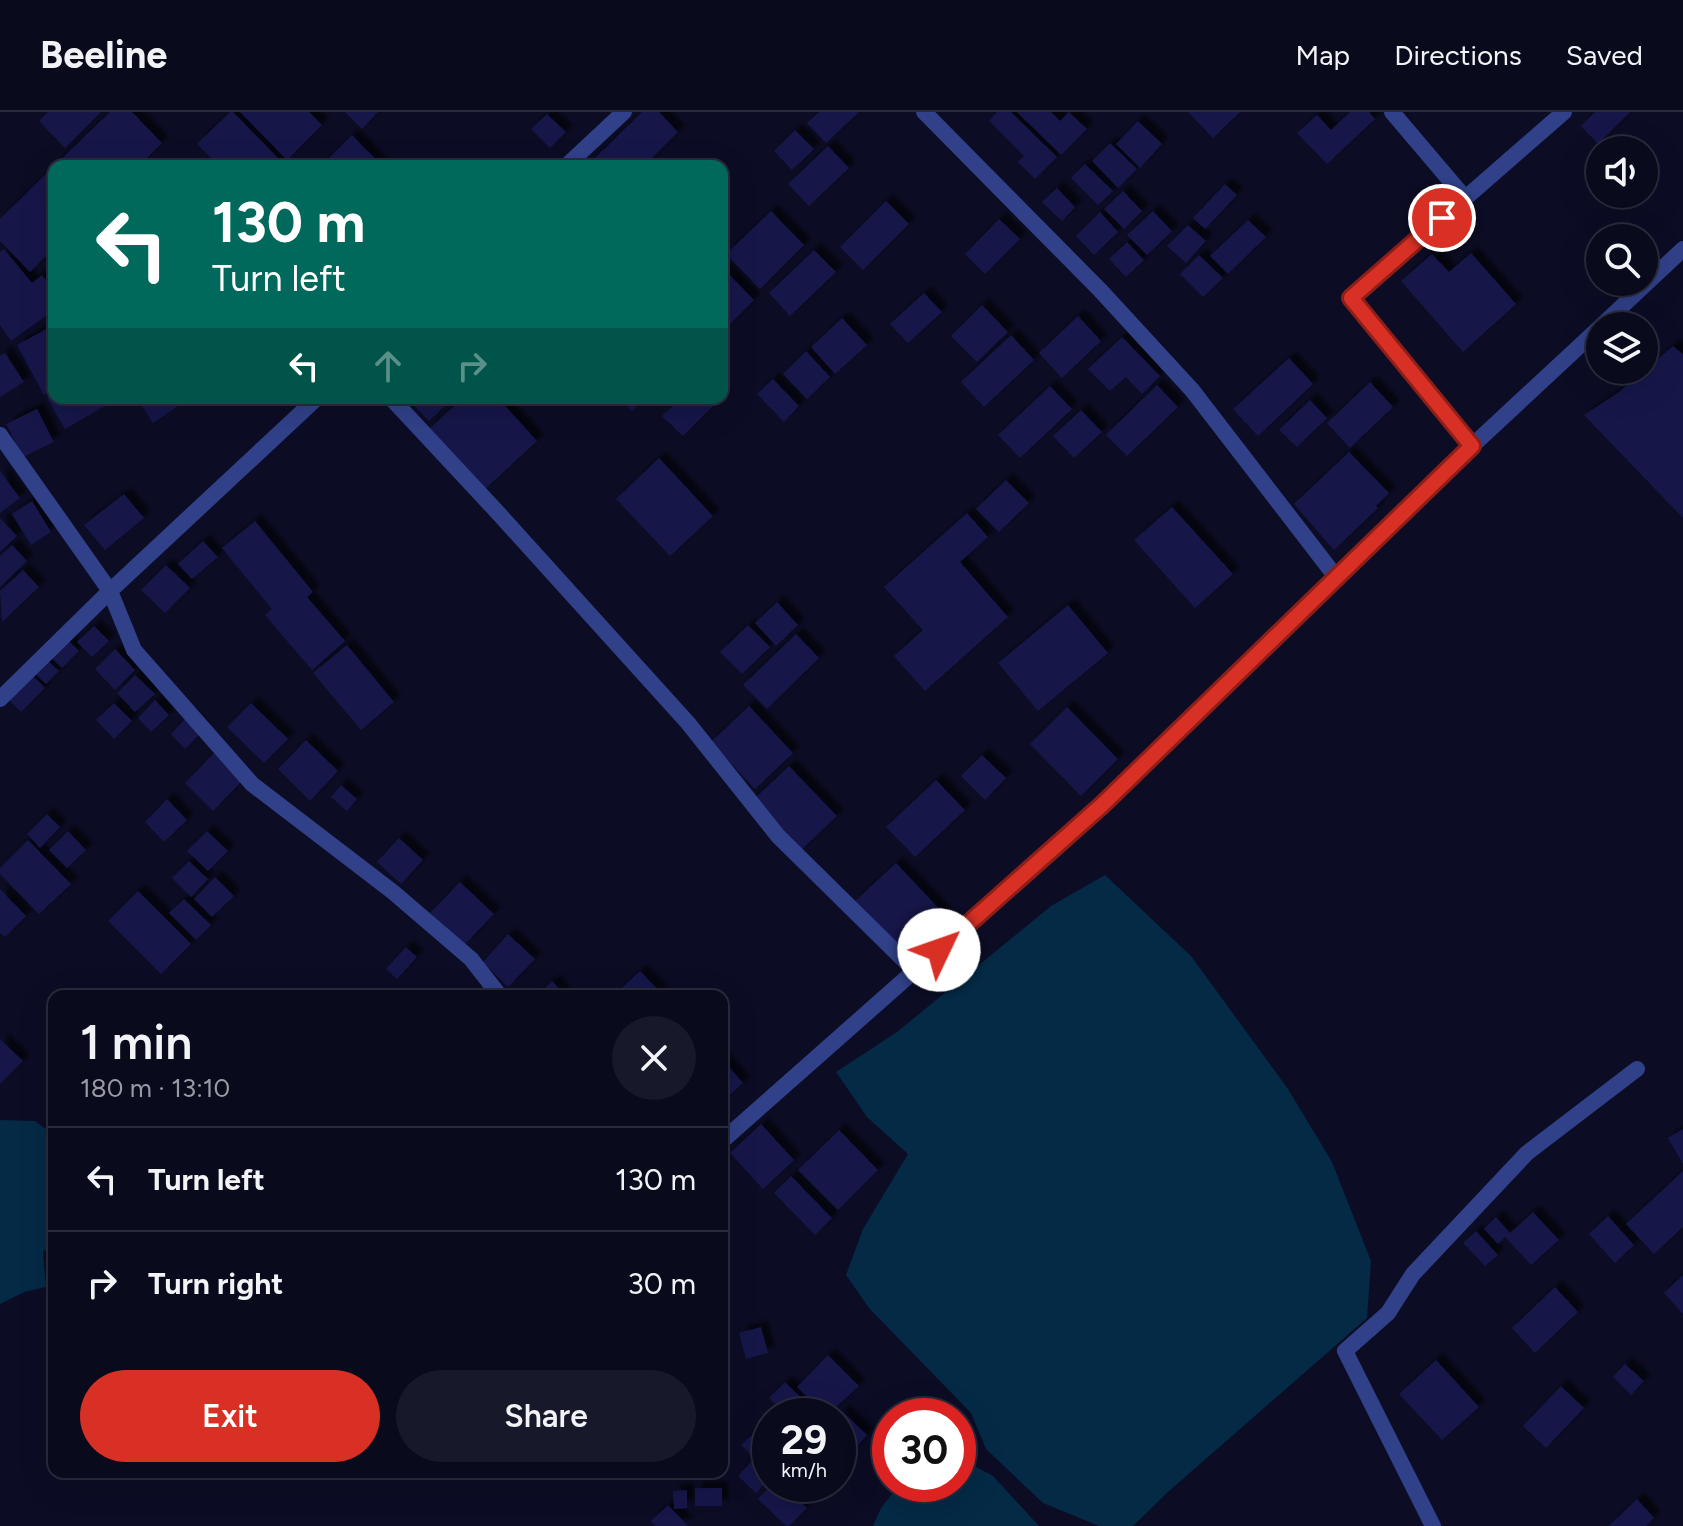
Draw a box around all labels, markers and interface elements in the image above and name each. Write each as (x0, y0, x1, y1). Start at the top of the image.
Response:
text: Beeline (40, 32, 167, 78)
text: Map (1296, 38, 1350, 72)
text: Directions (1394, 38, 1522, 72)
text: Saved (1566, 38, 1643, 72)
map controls (1586, 136, 1658, 384)
button: sound (1586, 136, 1658, 208)
pin (1408, 184, 1476, 252)
text: 130 m (212, 189, 365, 256)
icon: left (80, 192, 184, 296)
icon: arrive (1420, 196, 1464, 240)
button: search (1586, 224, 1658, 296)
text: Turn left (212, 257, 346, 300)
button: layers (1586, 312, 1658, 384)
icon: left (282, 344, 326, 388)
icon: ahead (366, 344, 410, 388)
icon: right (450, 344, 494, 388)
position arrow (897, 908, 981, 992)
text: 1 min (80, 1013, 192, 1071)
button: close (612, 1016, 696, 1100)
text: 180 m · 13:10 (80, 1072, 230, 1104)
icon: left (80, 1157, 124, 1201)
text: Turn left (148, 1161, 265, 1198)
text: 130 m (615, 1161, 696, 1198)
icon: right (80, 1261, 124, 1305)
text: Turn right (148, 1265, 283, 1302)
text: 30 m (628, 1265, 696, 1302)
button: Exit (80, 1370, 380, 1462)
button: Share (396, 1370, 696, 1462)
speed limit sign: 30 (872, 1398, 976, 1502)
text: 29 (781, 1416, 827, 1464)
text: km/h (781, 1458, 827, 1482)

